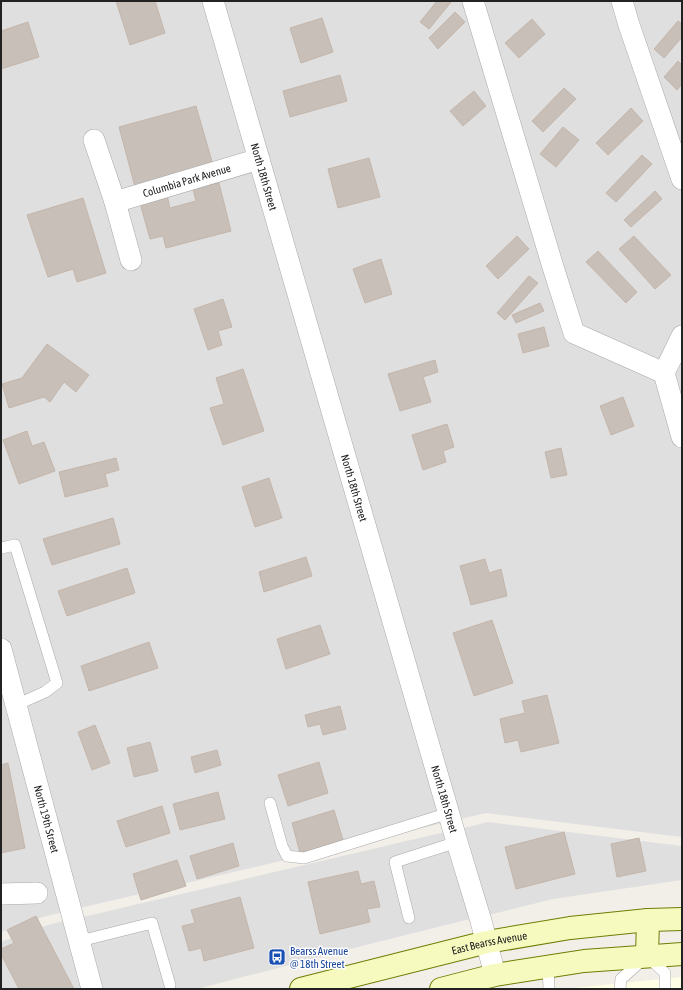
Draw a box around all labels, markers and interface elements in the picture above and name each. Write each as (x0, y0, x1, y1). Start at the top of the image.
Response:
street label: North 18th Street (249, 142, 279, 212)
street label: Columbia Park Avenue (142, 162, 232, 199)
street label: North 18th Street (339, 453, 370, 523)
street label: North 18th Street (429, 764, 460, 834)
street label: North 19th Street (32, 784, 61, 854)
street label: East Bearss Avenue (450, 929, 528, 957)
place label: Bearss Avenue @ 18th Street (290, 945, 348, 970)
bus stop icon: Bearss Avenue @ 18th Street (267, 947, 287, 967)

